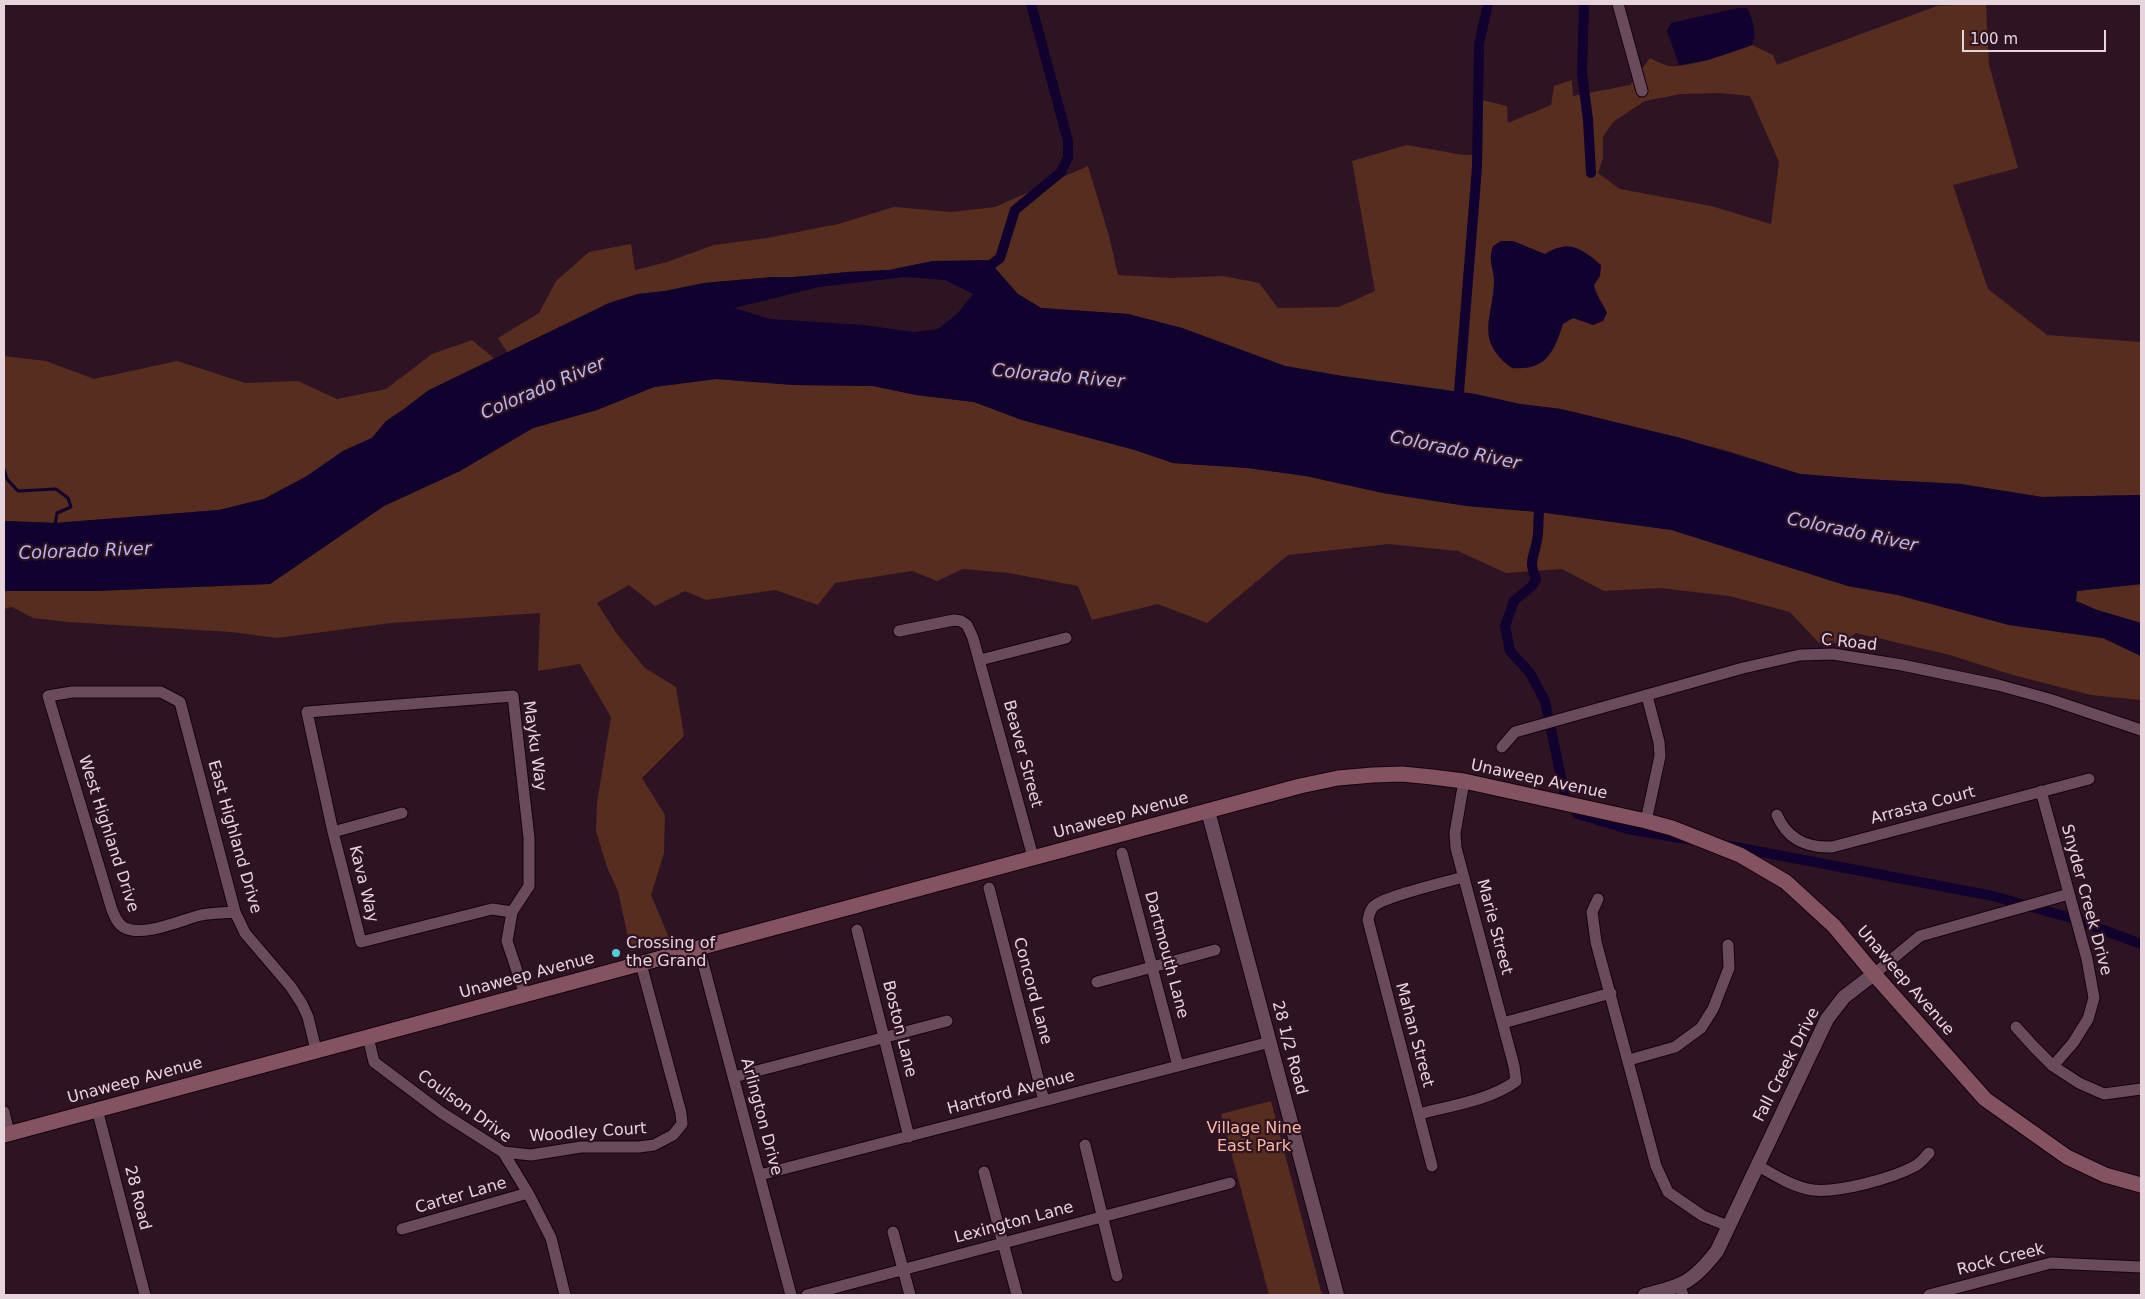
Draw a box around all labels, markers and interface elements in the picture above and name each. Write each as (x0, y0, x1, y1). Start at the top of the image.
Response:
scale bar (1965, 20, 2109, 52)
text: 100 m (1970, 30, 2018, 48)
water label: Colorado River (478, 353, 608, 425)
water label: Colorado River (991, 360, 1125, 394)
water label: Colorado River (1388, 427, 1522, 475)
water label: Colorado River (1785, 509, 1919, 557)
water label: Colorado River (18, 539, 152, 565)
street label: C Road (1820, 631, 1878, 655)
street label: Beaver Street (998, 698, 1046, 810)
street label: Mayku Way (518, 700, 550, 792)
street label: West Highland Drive (74, 753, 142, 915)
street label: Unaweep Avenue (1469, 756, 1609, 804)
street label: East Highland Drive (203, 758, 265, 916)
street label: Arrasta Court (1869, 783, 1977, 829)
street label: Unaweep Avenue (1051, 789, 1191, 843)
street label: Snyder Creek Drive (2057, 822, 2115, 978)
street label: Kava Way (344, 844, 382, 924)
street label: Marie Street (1472, 877, 1516, 977)
street label: Dartmouth Lane (1140, 889, 1192, 1021)
street label: Unaweep Avenue (1852, 922, 1958, 1040)
place label: Crossing of the Grand (626, 934, 715, 972)
street label: Concord Lane (1009, 935, 1055, 1047)
marker: Crossing of the Grand (610, 947, 622, 959)
street label: Unaweep Avenue (457, 949, 597, 1003)
street label: Boston Lane (878, 979, 920, 1079)
street label: Mahan Street (1391, 981, 1437, 1089)
street label: 28 1/2 Road (1267, 999, 1311, 1097)
street label: Fall Creek Drive (1750, 1005, 1824, 1125)
street label: Unaweep Avenue (65, 1054, 205, 1108)
street label: Arlington Drive (736, 1056, 786, 1178)
street label: Coulson Drive (413, 1066, 515, 1148)
street label: Hartford Avenue (945, 1067, 1077, 1119)
street label: Woodley Court (529, 1119, 647, 1147)
park label: Village Nine East Park (1206, 1119, 1302, 1157)
street label: 28 Road (120, 1164, 154, 1232)
street label: Carter Lane (413, 1174, 509, 1218)
street label: Lexington Lane (952, 1198, 1076, 1248)
street label: Rock Creek (1955, 1240, 2047, 1280)

